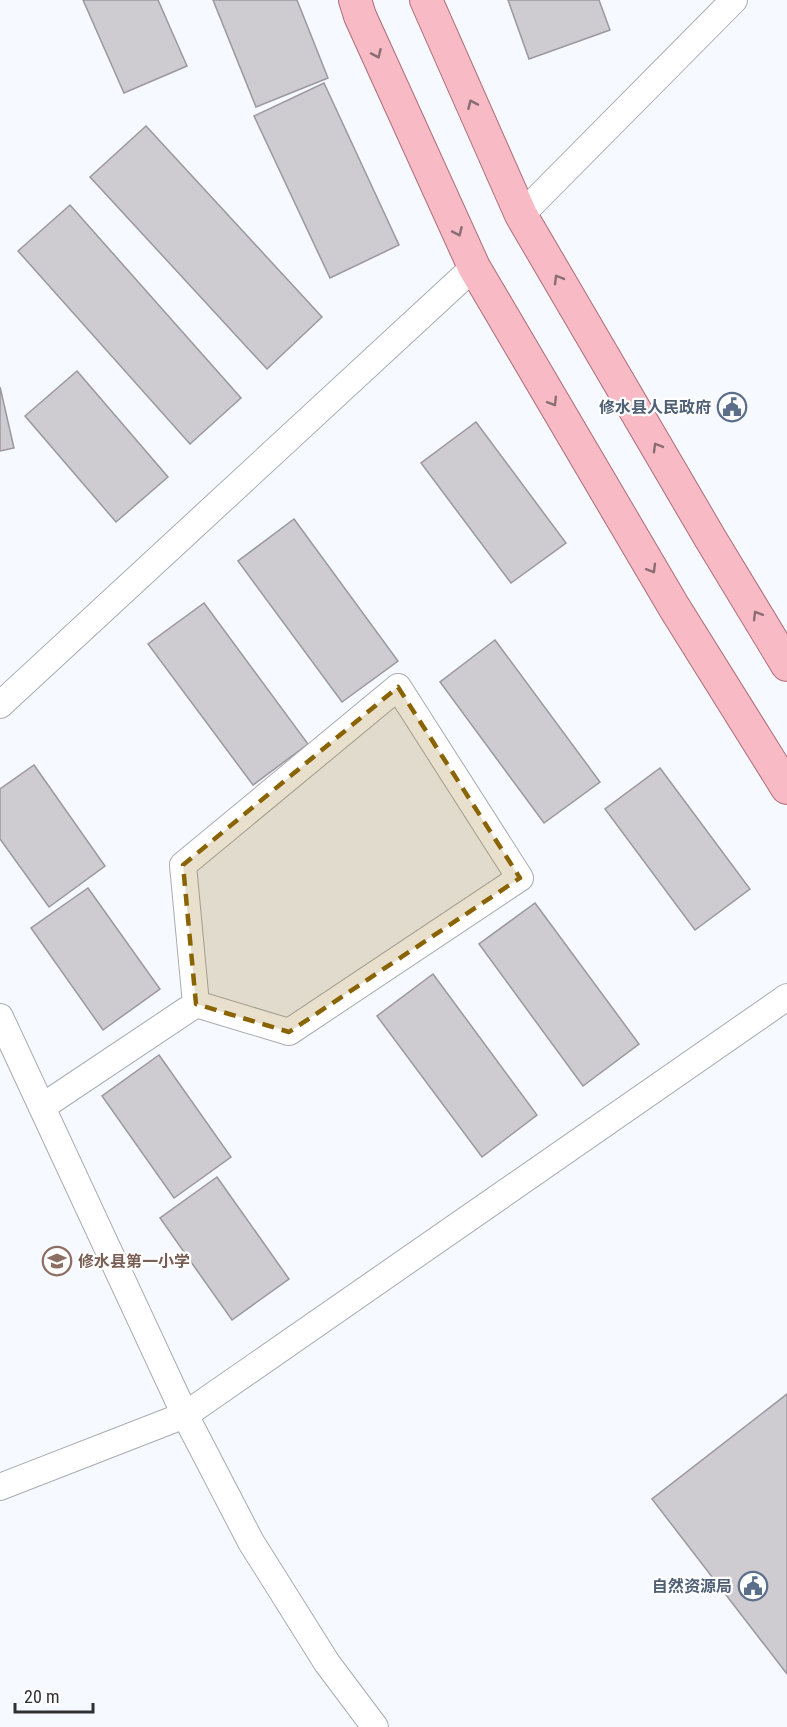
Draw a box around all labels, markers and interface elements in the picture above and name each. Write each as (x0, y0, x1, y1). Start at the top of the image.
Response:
one-way arrow (370, 48, 382, 59)
one-way arrow (467, 100, 479, 111)
one-way arrow (450, 225, 462, 236)
one-way arrow (554, 275, 566, 285)
public building icon: 修水县人民政府 (716, 391, 748, 423)
one-way arrow (546, 395, 558, 406)
place label: 修水县人民政府 (599, 398, 711, 417)
one-way arrow (653, 443, 664, 453)
one-way arrow (645, 563, 657, 573)
one-way arrow (752, 611, 764, 621)
school or university icon: 修水县第一小学 (41, 1245, 73, 1277)
place label: 修水县第一小学 (78, 1252, 190, 1271)
public building icon: 自然资源局 (737, 1570, 769, 1602)
place label: 自然资源局 (652, 1577, 732, 1596)
scale bar (15, 1676, 93, 1714)
text: 20 m (24, 1686, 59, 1707)

